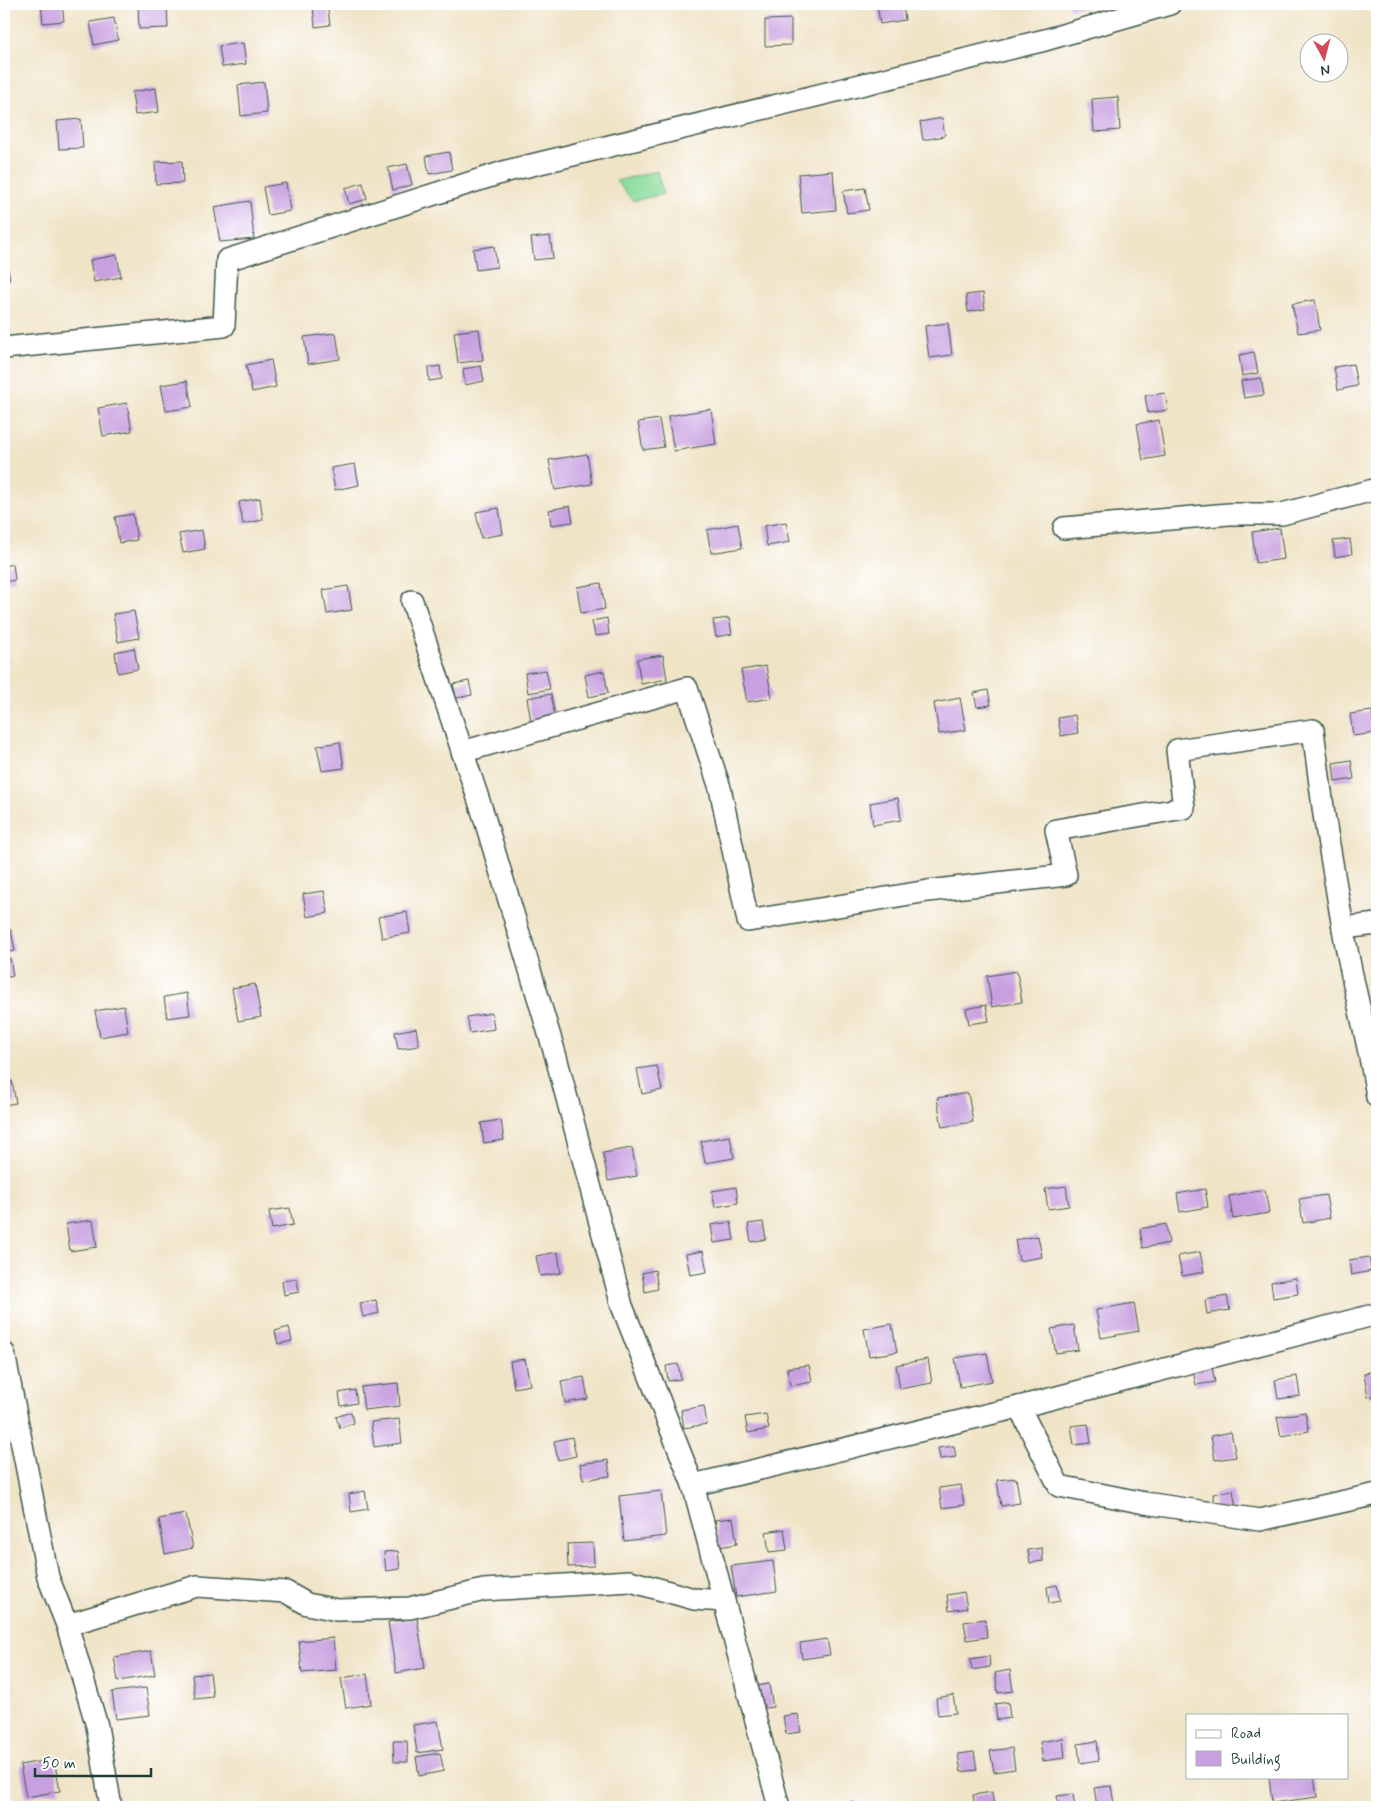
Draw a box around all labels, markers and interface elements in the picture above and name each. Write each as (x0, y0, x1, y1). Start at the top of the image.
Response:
north arrow (1298, 32, 1348, 82)
text: N (1320, 60, 1331, 79)
legend (1186, 1714, 1348, 1778)
text: Road (1231, 1724, 1261, 1744)
scale bar (35, 1746, 151, 1778)
text: Building (1231, 1750, 1281, 1771)
text: 50 m (42, 1754, 76, 1774)

